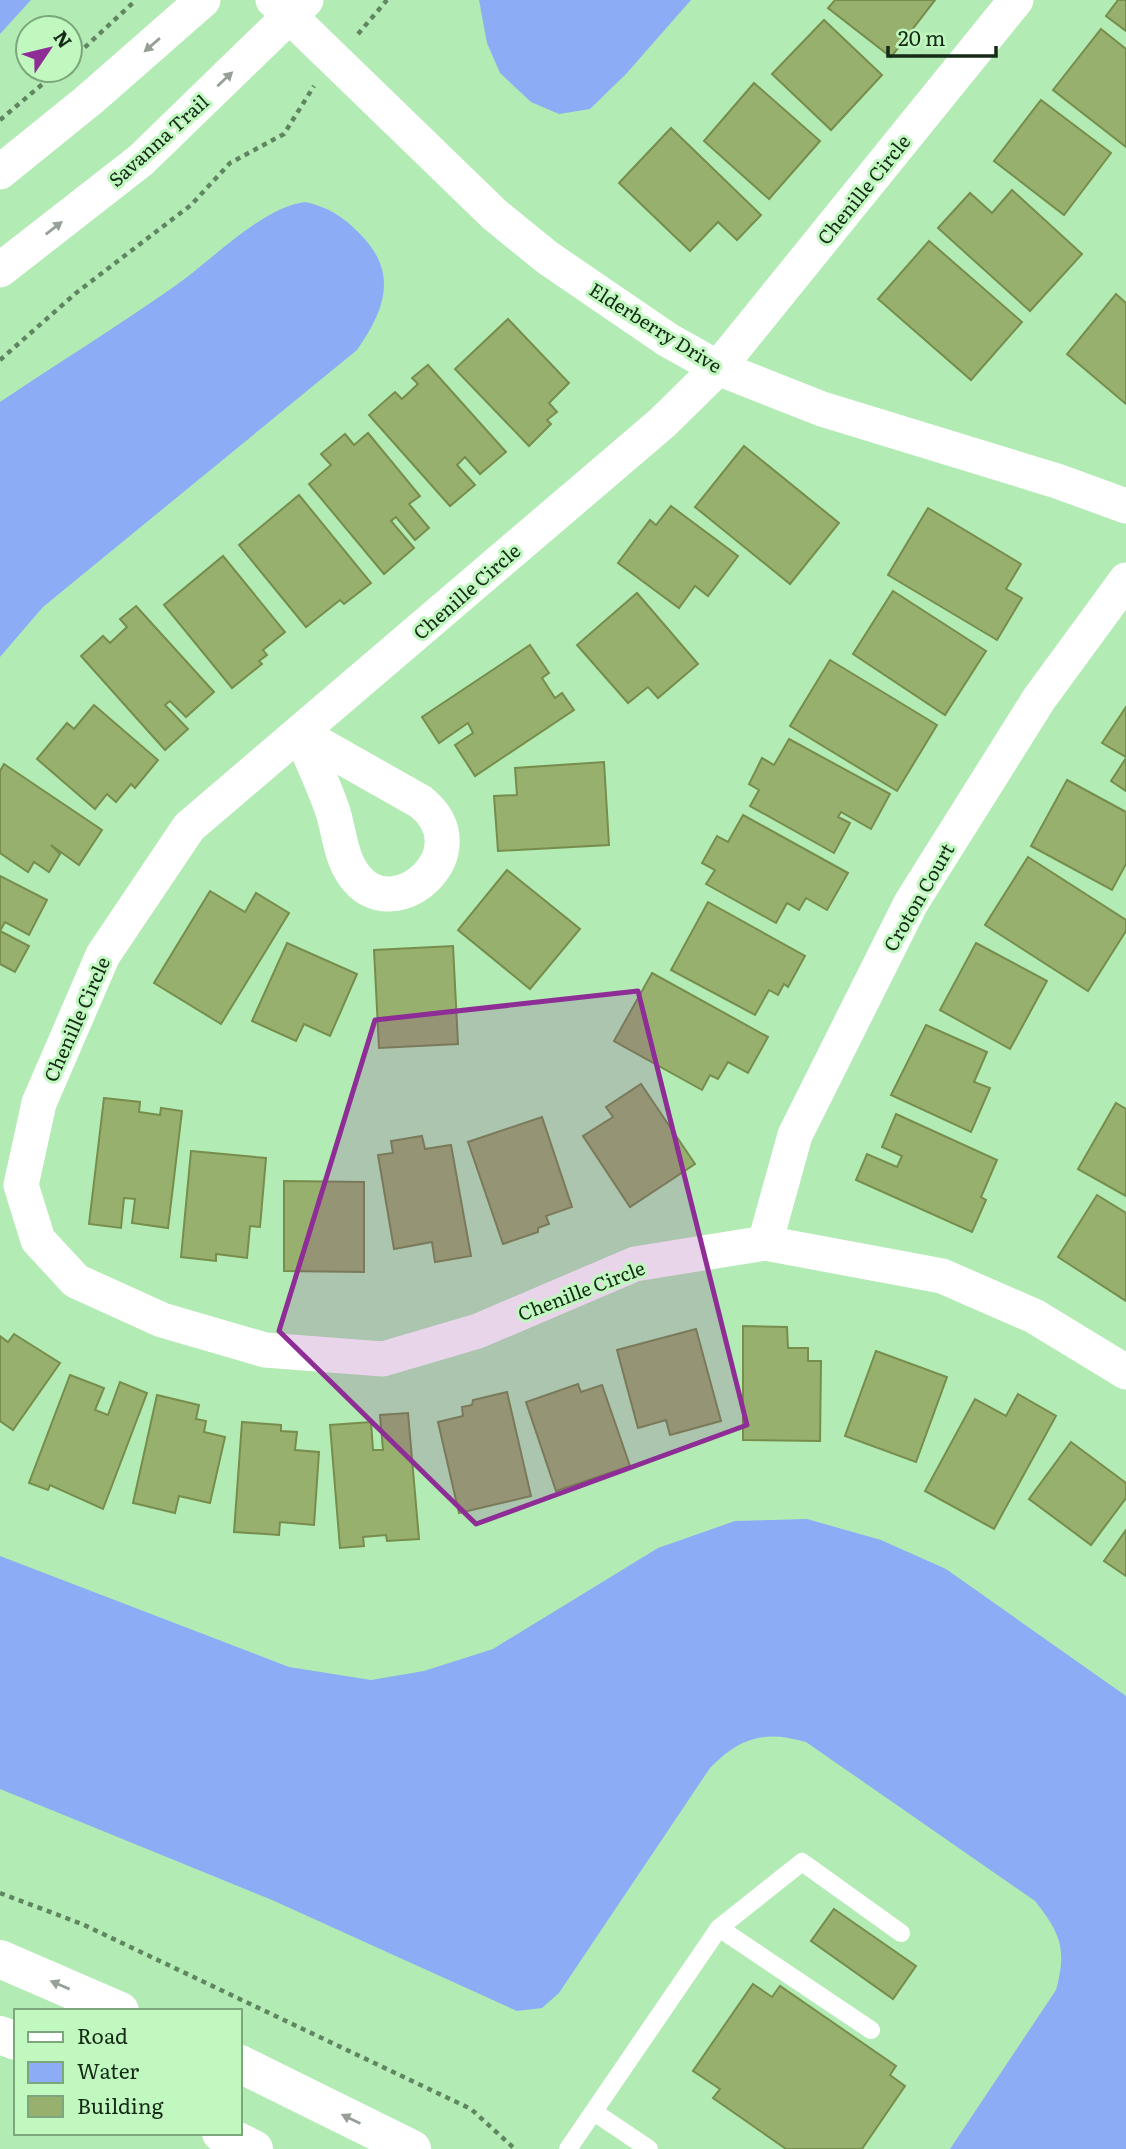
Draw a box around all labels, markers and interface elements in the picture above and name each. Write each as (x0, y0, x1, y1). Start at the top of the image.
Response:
north arrow (14, 14, 84, 84)
scale bar (888, 14, 996, 58)
text: 20 m (898, 21, 945, 52)
text: N (48, 24, 80, 53)
one-way arrow (143, 37, 160, 52)
one-way arrow (217, 71, 234, 88)
street label: Savanna Trail (102, 87, 214, 193)
street label: Chenille Circle (810, 128, 916, 250)
one-way arrow (45, 221, 62, 236)
street label: Elderberry Drive (584, 275, 728, 379)
street label: Chenille Circle (406, 536, 526, 646)
street label: Croton Court (876, 837, 961, 956)
street label: Chenille Circle (36, 952, 116, 1086)
street label: Chenille Circle (513, 1253, 649, 1327)
one-way arrow (50, 1979, 70, 1991)
legend (14, 2009, 242, 2135)
text: Road (77, 2019, 128, 2050)
text: Water (77, 2054, 139, 2085)
text: Building (77, 2089, 164, 2120)
one-way arrow (341, 2113, 361, 2124)

